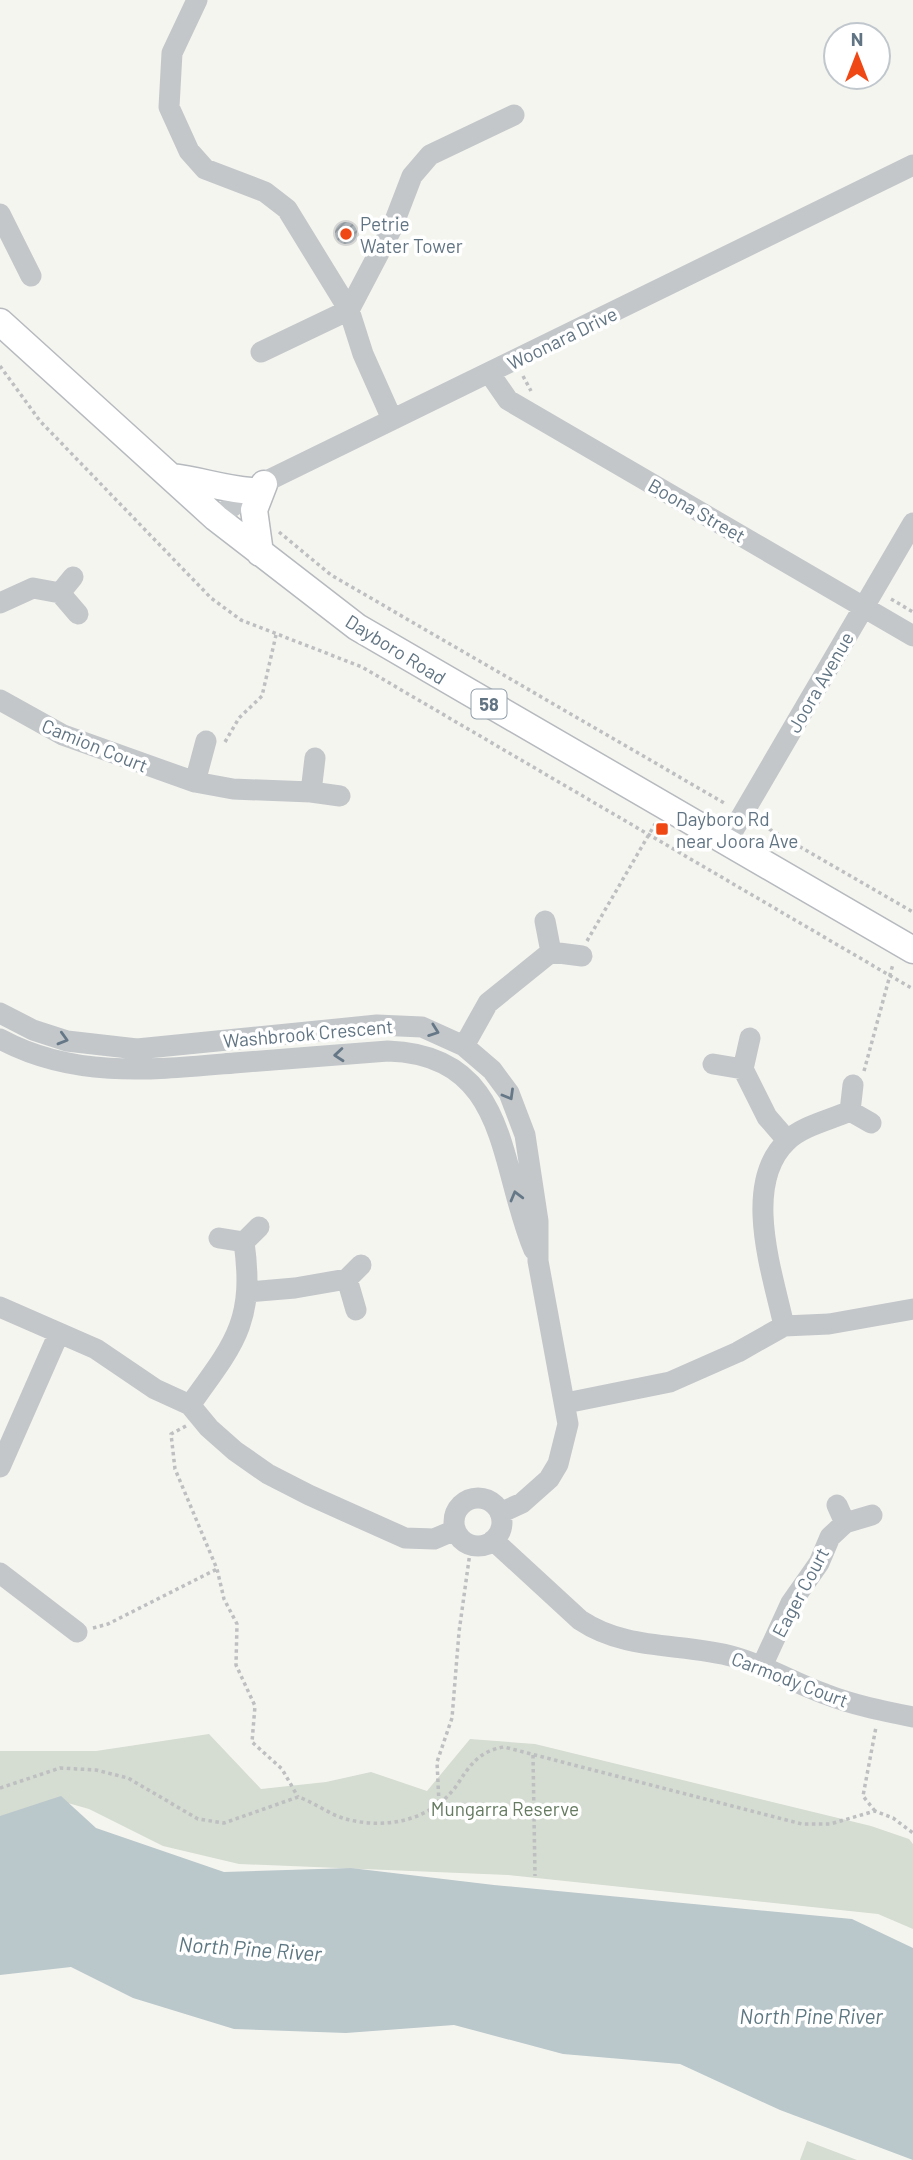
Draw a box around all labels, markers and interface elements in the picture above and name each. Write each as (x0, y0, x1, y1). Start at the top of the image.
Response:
north arrow (822, 21, 892, 91)
text: N (851, 27, 863, 50)
place label: Petrie Water Tower (360, 212, 463, 257)
marker: Petrie Water Tower (338, 226, 354, 242)
street label: Woonara Drive (503, 302, 621, 374)
street label: Boona Street (644, 473, 750, 547)
street label: Dayboro Road (342, 609, 450, 689)
street label: Joora Avenue (782, 628, 858, 736)
road number: 58 (472, 690, 506, 718)
street label: Camion Court (39, 713, 151, 777)
place label: Dayboro Rd near Joora Ave (676, 807, 798, 852)
marker: Dayboro Rd near Joora Ave (654, 821, 670, 837)
street label: Washbrook Crescent (222, 1014, 394, 1052)
one-way arrow (428, 1023, 440, 1037)
one-way arrow (57, 1031, 69, 1045)
one-way arrow (334, 1047, 345, 1062)
one-way arrow (501, 1088, 514, 1101)
one-way arrow (509, 1190, 524, 1202)
street label: Eager Court (767, 1543, 833, 1641)
street label: Carmody Court (728, 1646, 852, 1712)
park label: Mungarra Reserve (431, 1797, 579, 1820)
water label: North Pine River (178, 1931, 323, 1966)
water label: North Pine River (739, 2003, 883, 2028)

